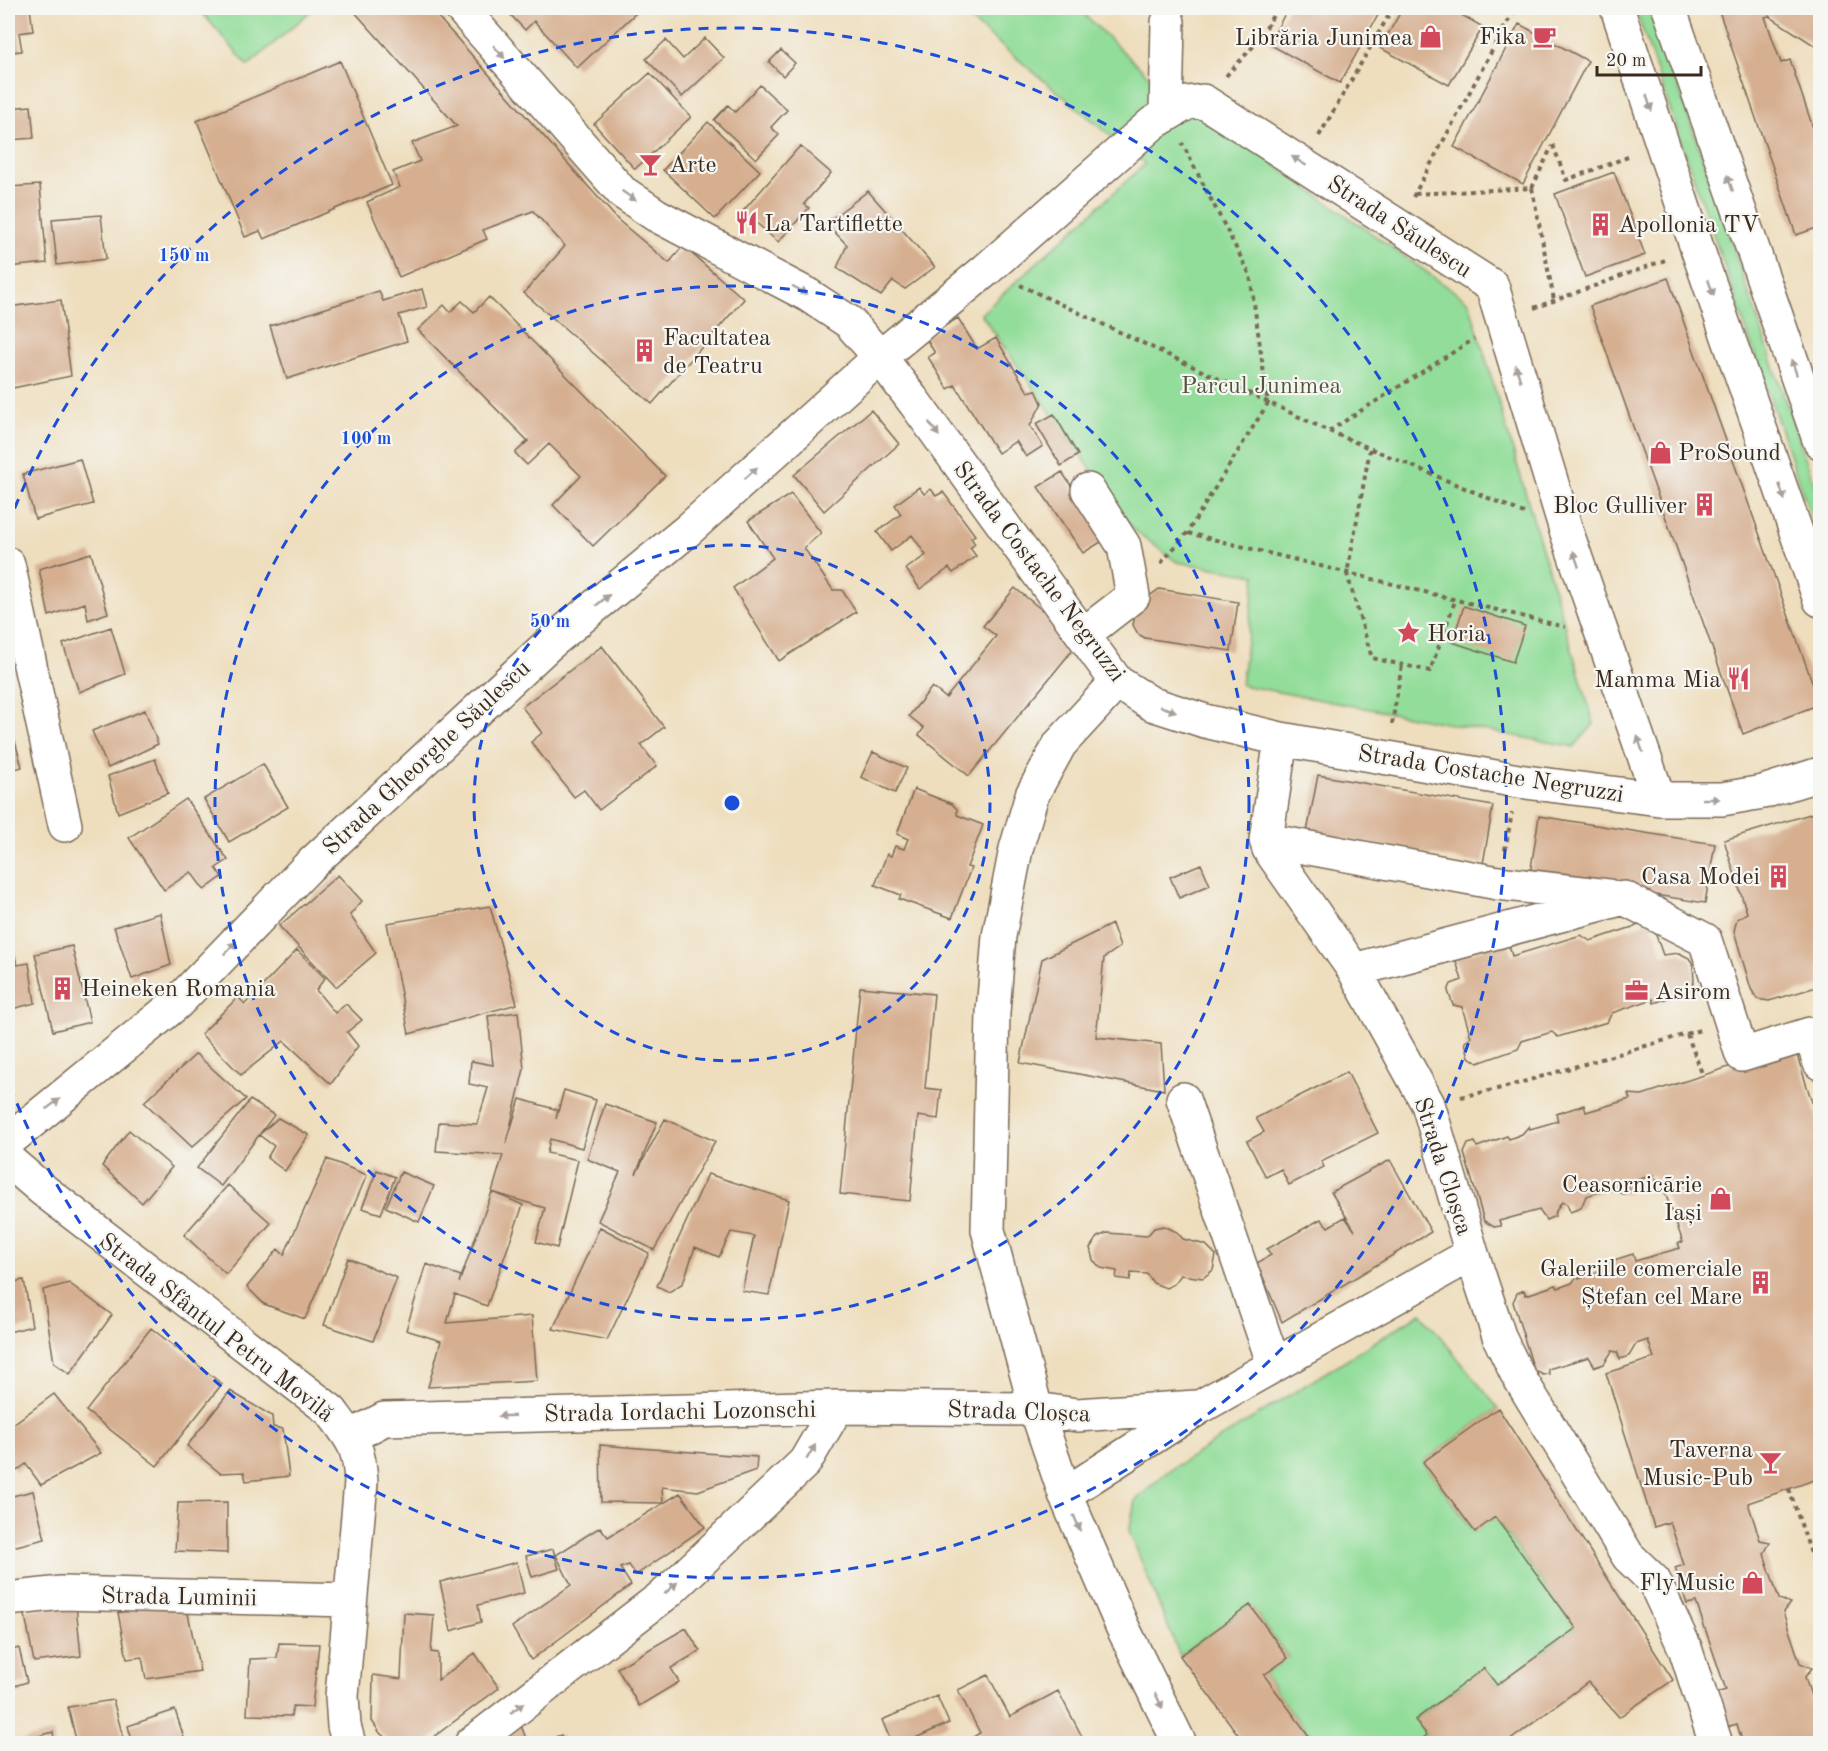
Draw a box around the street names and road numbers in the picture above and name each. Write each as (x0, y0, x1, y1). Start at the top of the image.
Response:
street label: Strada Săulescu (1322, 172, 1476, 283)
street label: Strada Costache Negruzzi (948, 458, 1129, 687)
street label: Strada Gheorghe Săulescu (319, 656, 536, 861)
street label: Strada Costache Negruzzi (1356, 742, 1625, 808)
street label: Strada Cloșca (1409, 1095, 1476, 1239)
street label: Strada Sfântul Petru Movilă (94, 1230, 338, 1428)
street label: Strada Iordachi Lozonschi (544, 1399, 816, 1427)
street label: Strada Cloșca (947, 1399, 1091, 1427)
street label: Strada Luminii (101, 1585, 257, 1611)

